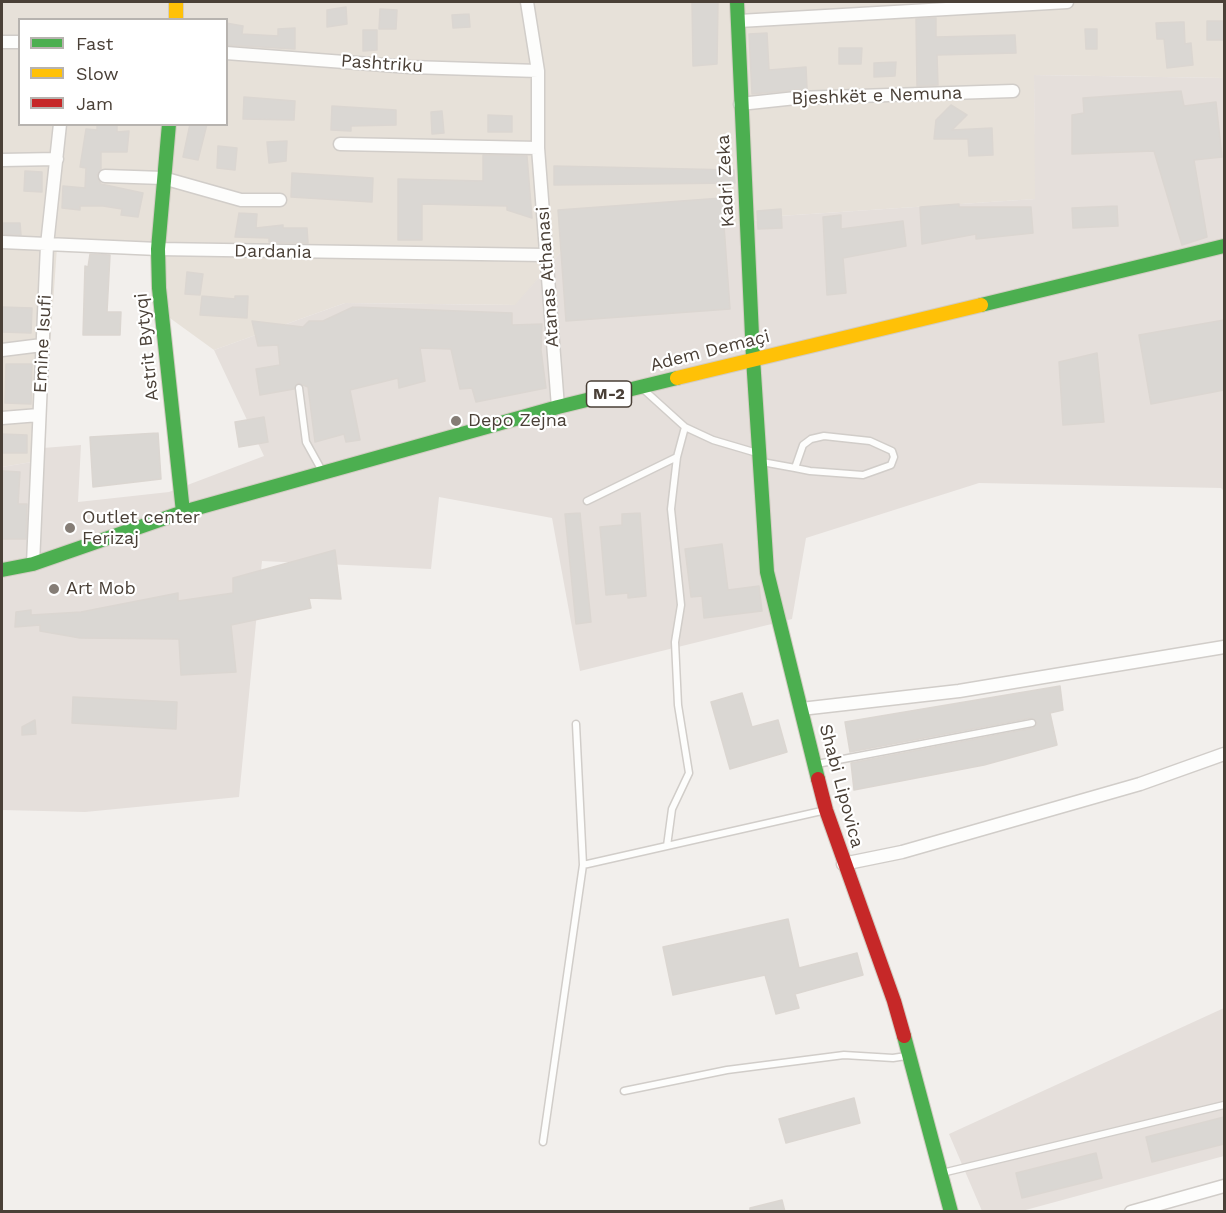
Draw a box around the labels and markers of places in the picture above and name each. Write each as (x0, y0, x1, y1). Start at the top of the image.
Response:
place label: Depo Zejna (468, 410, 567, 432)
marker: Depo Zejna (449, 414, 463, 428)
place label: Outlet center Ferizaj (82, 507, 200, 550)
marker: Outlet center Ferizaj (63, 521, 77, 535)
place label: Art Mob (66, 578, 136, 600)
marker: Art Mob (47, 582, 61, 596)

